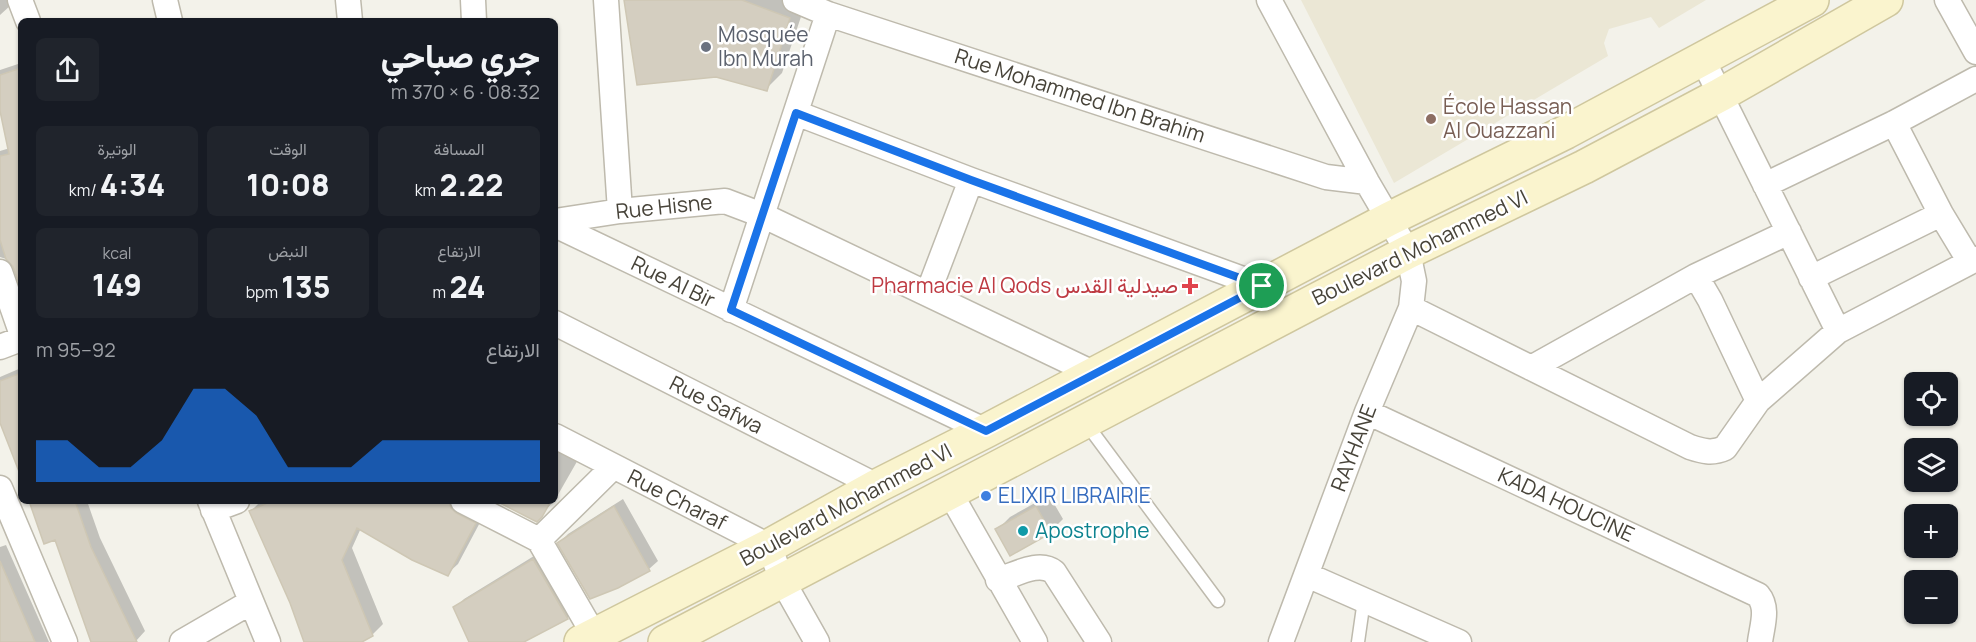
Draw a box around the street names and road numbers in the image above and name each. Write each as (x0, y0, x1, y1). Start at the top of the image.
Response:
street label: Rue Mohammed Ibn Brahim (952, 41, 1209, 149)
street label: Boulevard Mohammed VI (1307, 183, 1532, 312)
street label: Rue Hisne (614, 187, 714, 225)
street label: Rue Al Bir (627, 249, 720, 314)
street label: Rue Safwa (665, 369, 768, 440)
street label: RAYHANE (1324, 400, 1382, 495)
street label: Boulevard Mohammed VI (735, 436, 957, 572)
street label: KADA HOUCINE (1494, 460, 1639, 548)
street label: Rue Charaf (623, 462, 732, 536)

